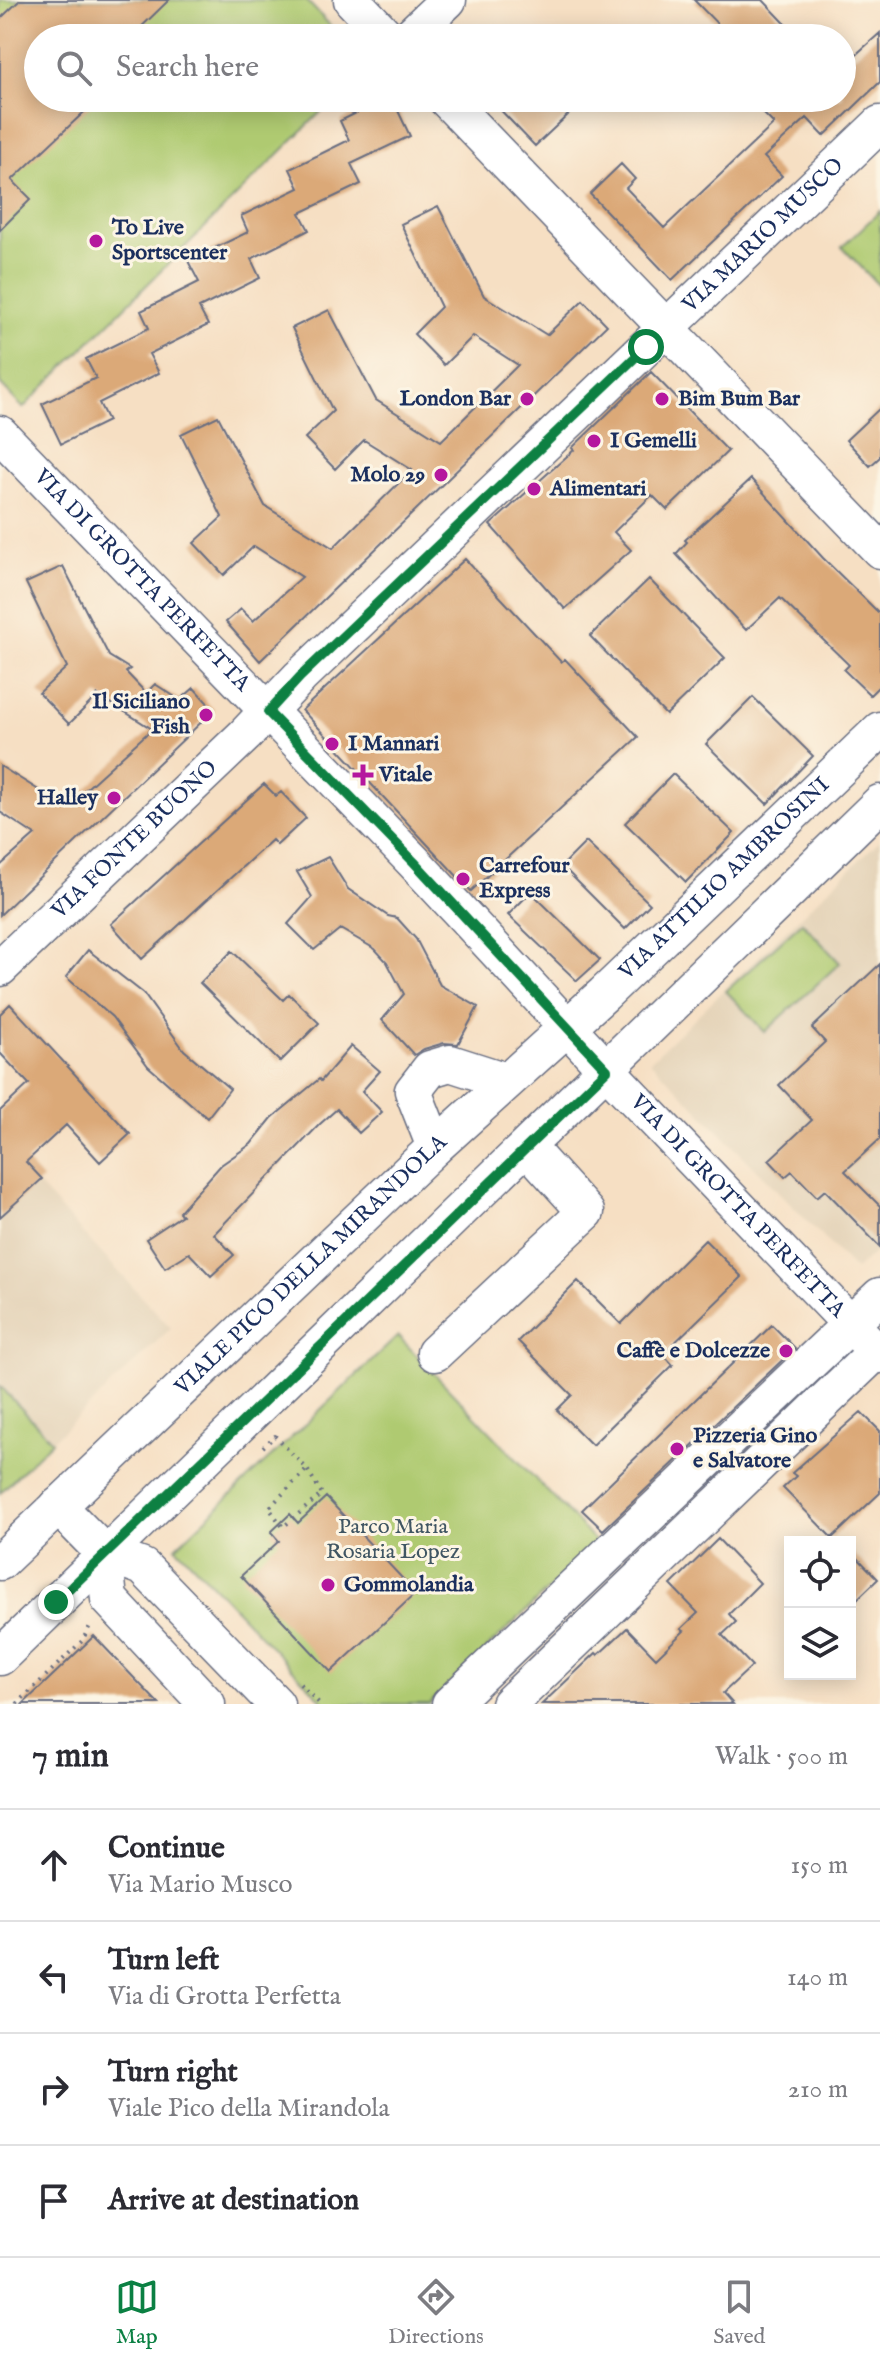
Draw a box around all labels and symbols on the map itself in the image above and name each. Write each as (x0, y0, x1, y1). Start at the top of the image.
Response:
street label: VIA MARIO MUSCO (676, 152, 850, 319)
place label: To Live Sportscenter (111, 214, 228, 267)
marker: To Live Sportscenter (87, 232, 105, 250)
route start (628, 329, 664, 365)
place label: London Bar (399, 385, 512, 413)
place label: Bim Bum Bar (678, 385, 801, 413)
marker: London Bar (518, 390, 536, 408)
marker: Bim Bum Bar (653, 390, 671, 408)
place label: I Gemelli (610, 427, 697, 455)
marker: I Gemelli (585, 432, 603, 450)
place label: Molo 29 (350, 461, 425, 489)
street label: VIA DI GROTTA PERFETTA (27, 463, 257, 699)
marker: Molo 29 (432, 466, 450, 484)
place label: Alimentari (549, 475, 647, 503)
marker: Alimentari (525, 480, 543, 498)
place label: Il Siciliano Fish (92, 688, 190, 741)
marker: Il Siciliano Fish (197, 706, 215, 724)
place label: I Mannari (348, 730, 439, 758)
marker: I Mannari (323, 735, 341, 753)
street label: VIA FONTE BUONO (45, 755, 223, 926)
place label: Vitale (378, 761, 432, 789)
marker: Vitale (354, 766, 372, 784)
street label: VIA ATTILIO AMBROSINI (612, 771, 836, 987)
place label: Halley (37, 784, 99, 812)
marker: Halley (105, 789, 123, 807)
place label: Carrefour Express (479, 852, 571, 905)
marker: Carrefour Express (454, 870, 472, 888)
street label: VIA DI GROTTA PERFETTA (623, 1088, 852, 1325)
street label: VIALE PICO DELLA MIRANDOLA (168, 1128, 454, 1402)
place label: Caffè e Dolcezze (616, 1337, 770, 1365)
marker: Caffè e Dolcezze (777, 1342, 795, 1360)
place label: Pizzeria Gino e Salvatore (693, 1422, 817, 1475)
marker: Pizzeria Gino e Salvatore (668, 1440, 686, 1458)
park label: Parco Maria Rosaria Lopez (326, 1513, 460, 1566)
place label: Gommolandia (344, 1571, 474, 1599)
marker: Gommolandia (319, 1576, 337, 1594)
route end (38, 1584, 74, 1620)

